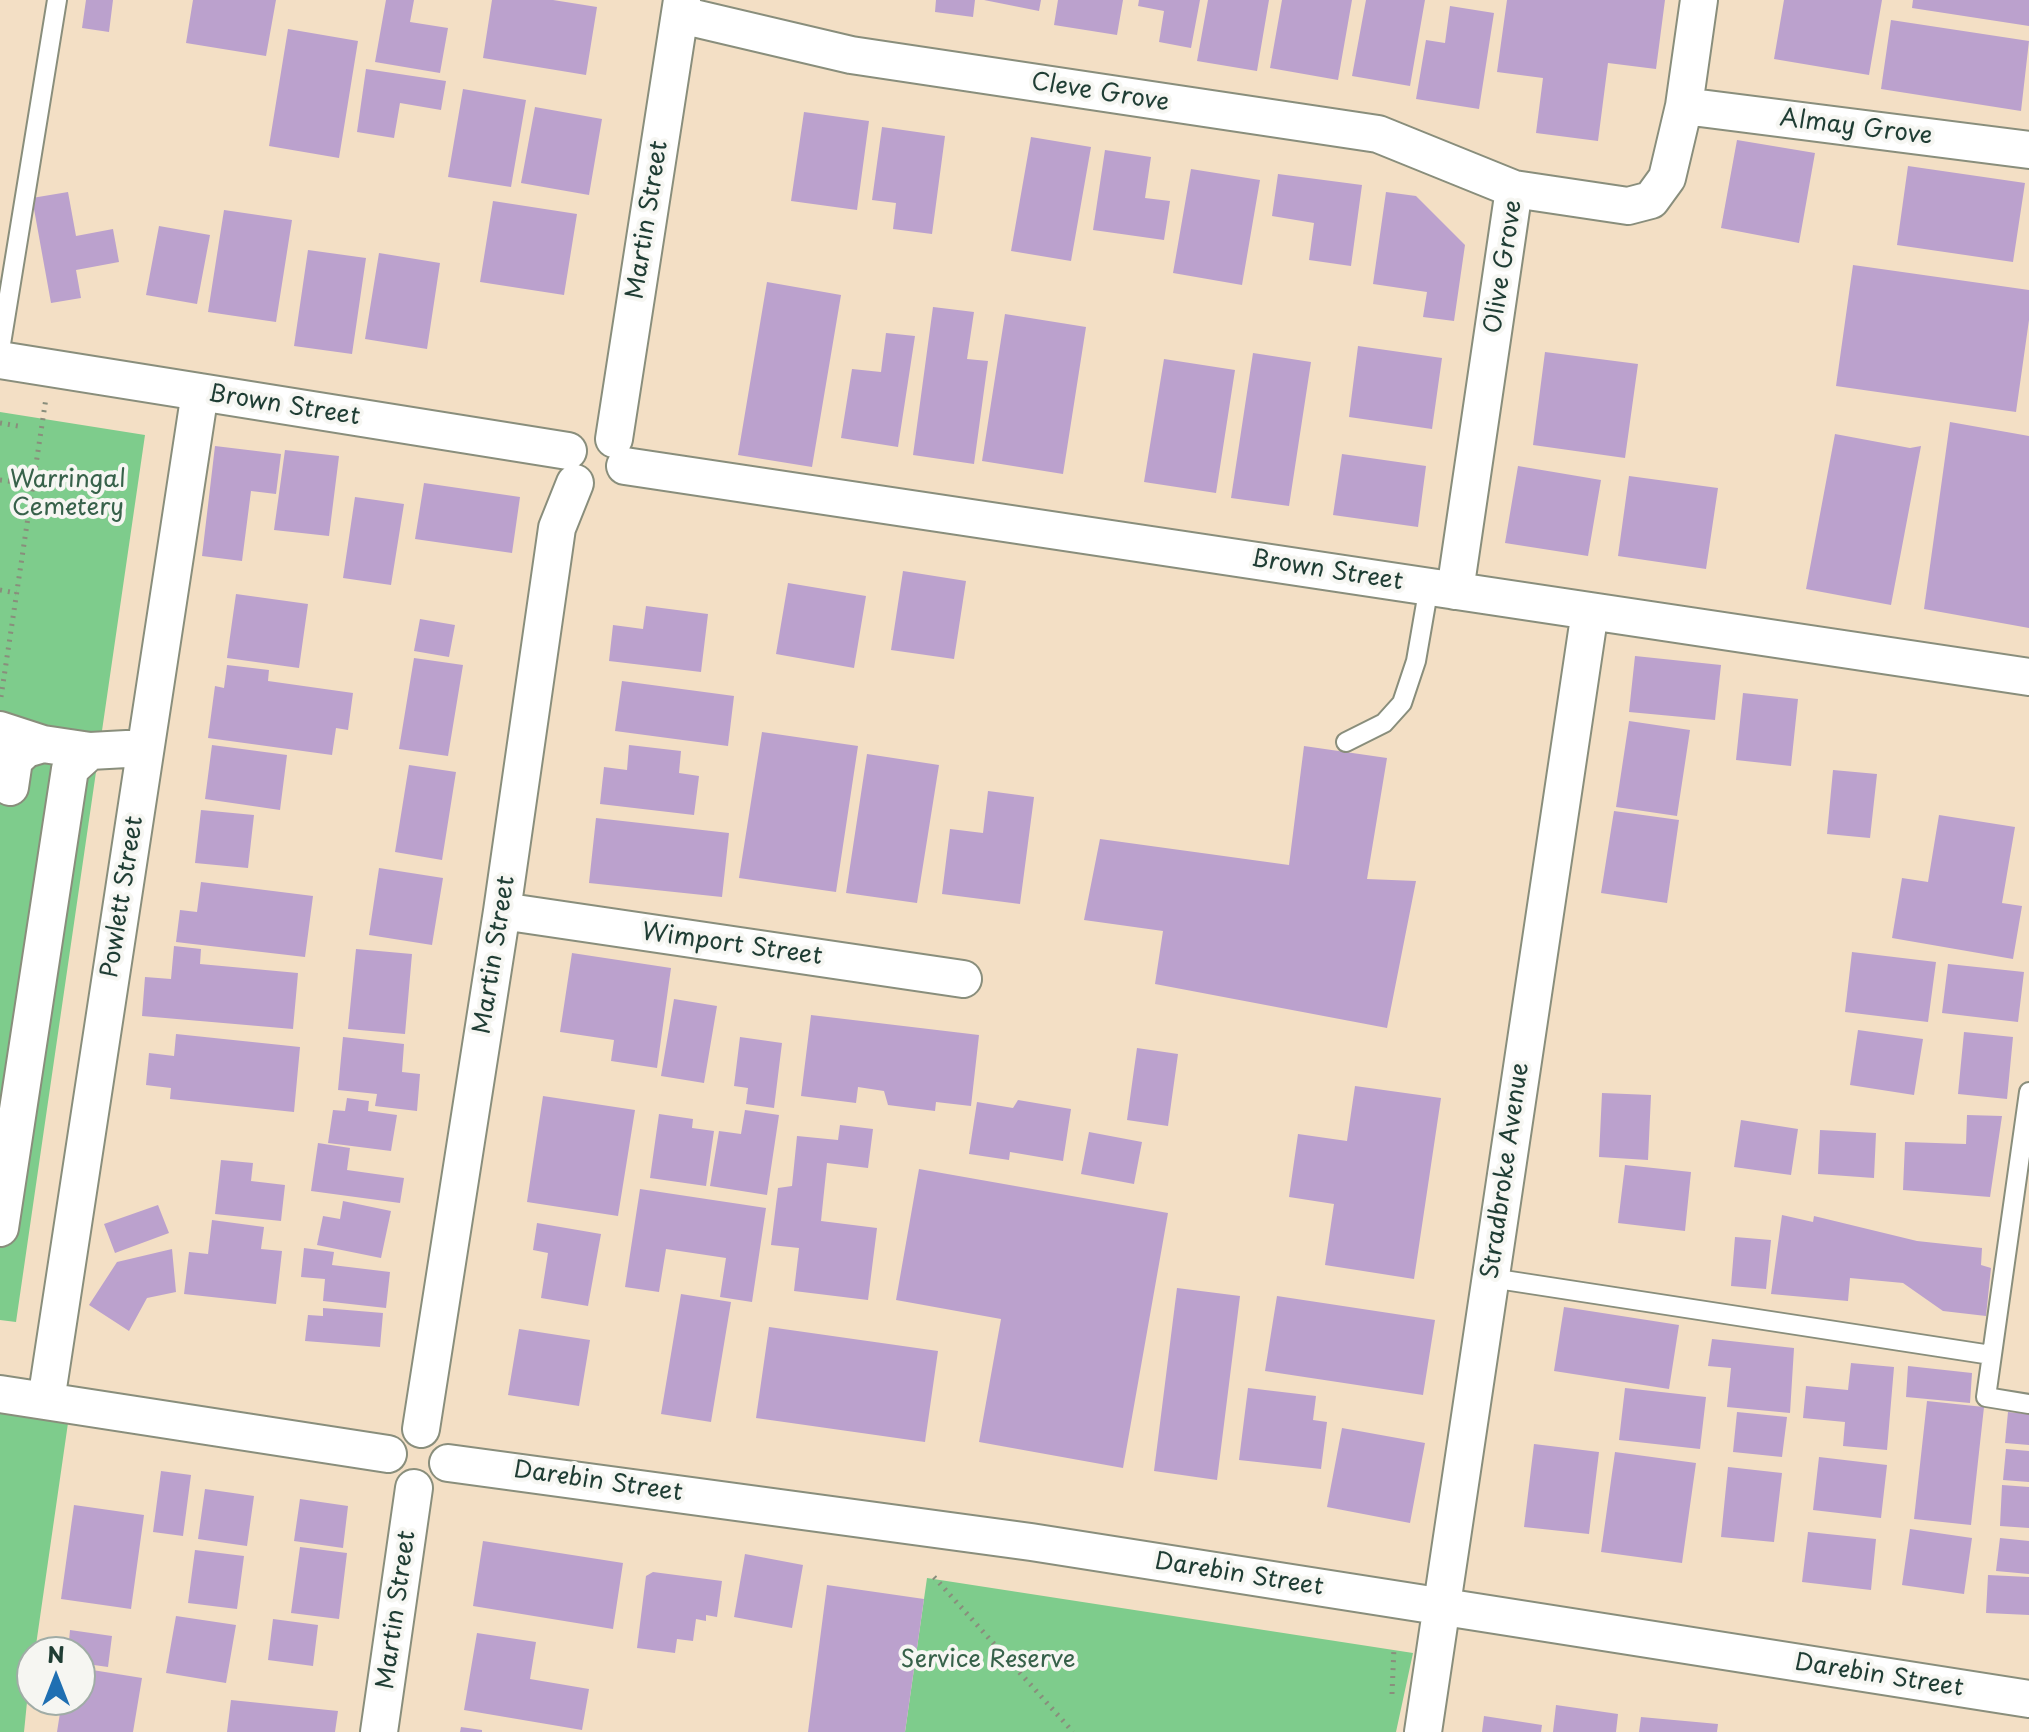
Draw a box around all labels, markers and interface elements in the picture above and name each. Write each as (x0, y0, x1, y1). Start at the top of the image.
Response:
street label: Cleve Grove (1029, 68, 1171, 118)
street label: Almay Grove (1778, 104, 1934, 152)
street label: Martin Street (621, 139, 675, 301)
street label: Olive Grove (1479, 198, 1529, 336)
street label: Brown Street (206, 380, 362, 432)
park label: Warringal Cemetery (10, 466, 126, 522)
street label: Brown Street (1249, 545, 1405, 597)
street label: Powlett Street (96, 814, 150, 980)
street label: Martin Street (468, 874, 522, 1036)
street label: Wimport Street (640, 918, 824, 972)
street label: Stradbroke Avenue (1477, 1061, 1535, 1281)
street label: Darebin Street (512, 1456, 684, 1508)
street label: Martin Street (372, 1529, 422, 1691)
street label: Darebin Street (1153, 1547, 1325, 1603)
north arrow (16, 1636, 96, 1716)
text: N (47, 1637, 65, 1670)
park label: Service Reserve (900, 1646, 1076, 1674)
street label: Darebin Street (1793, 1648, 1965, 1704)

